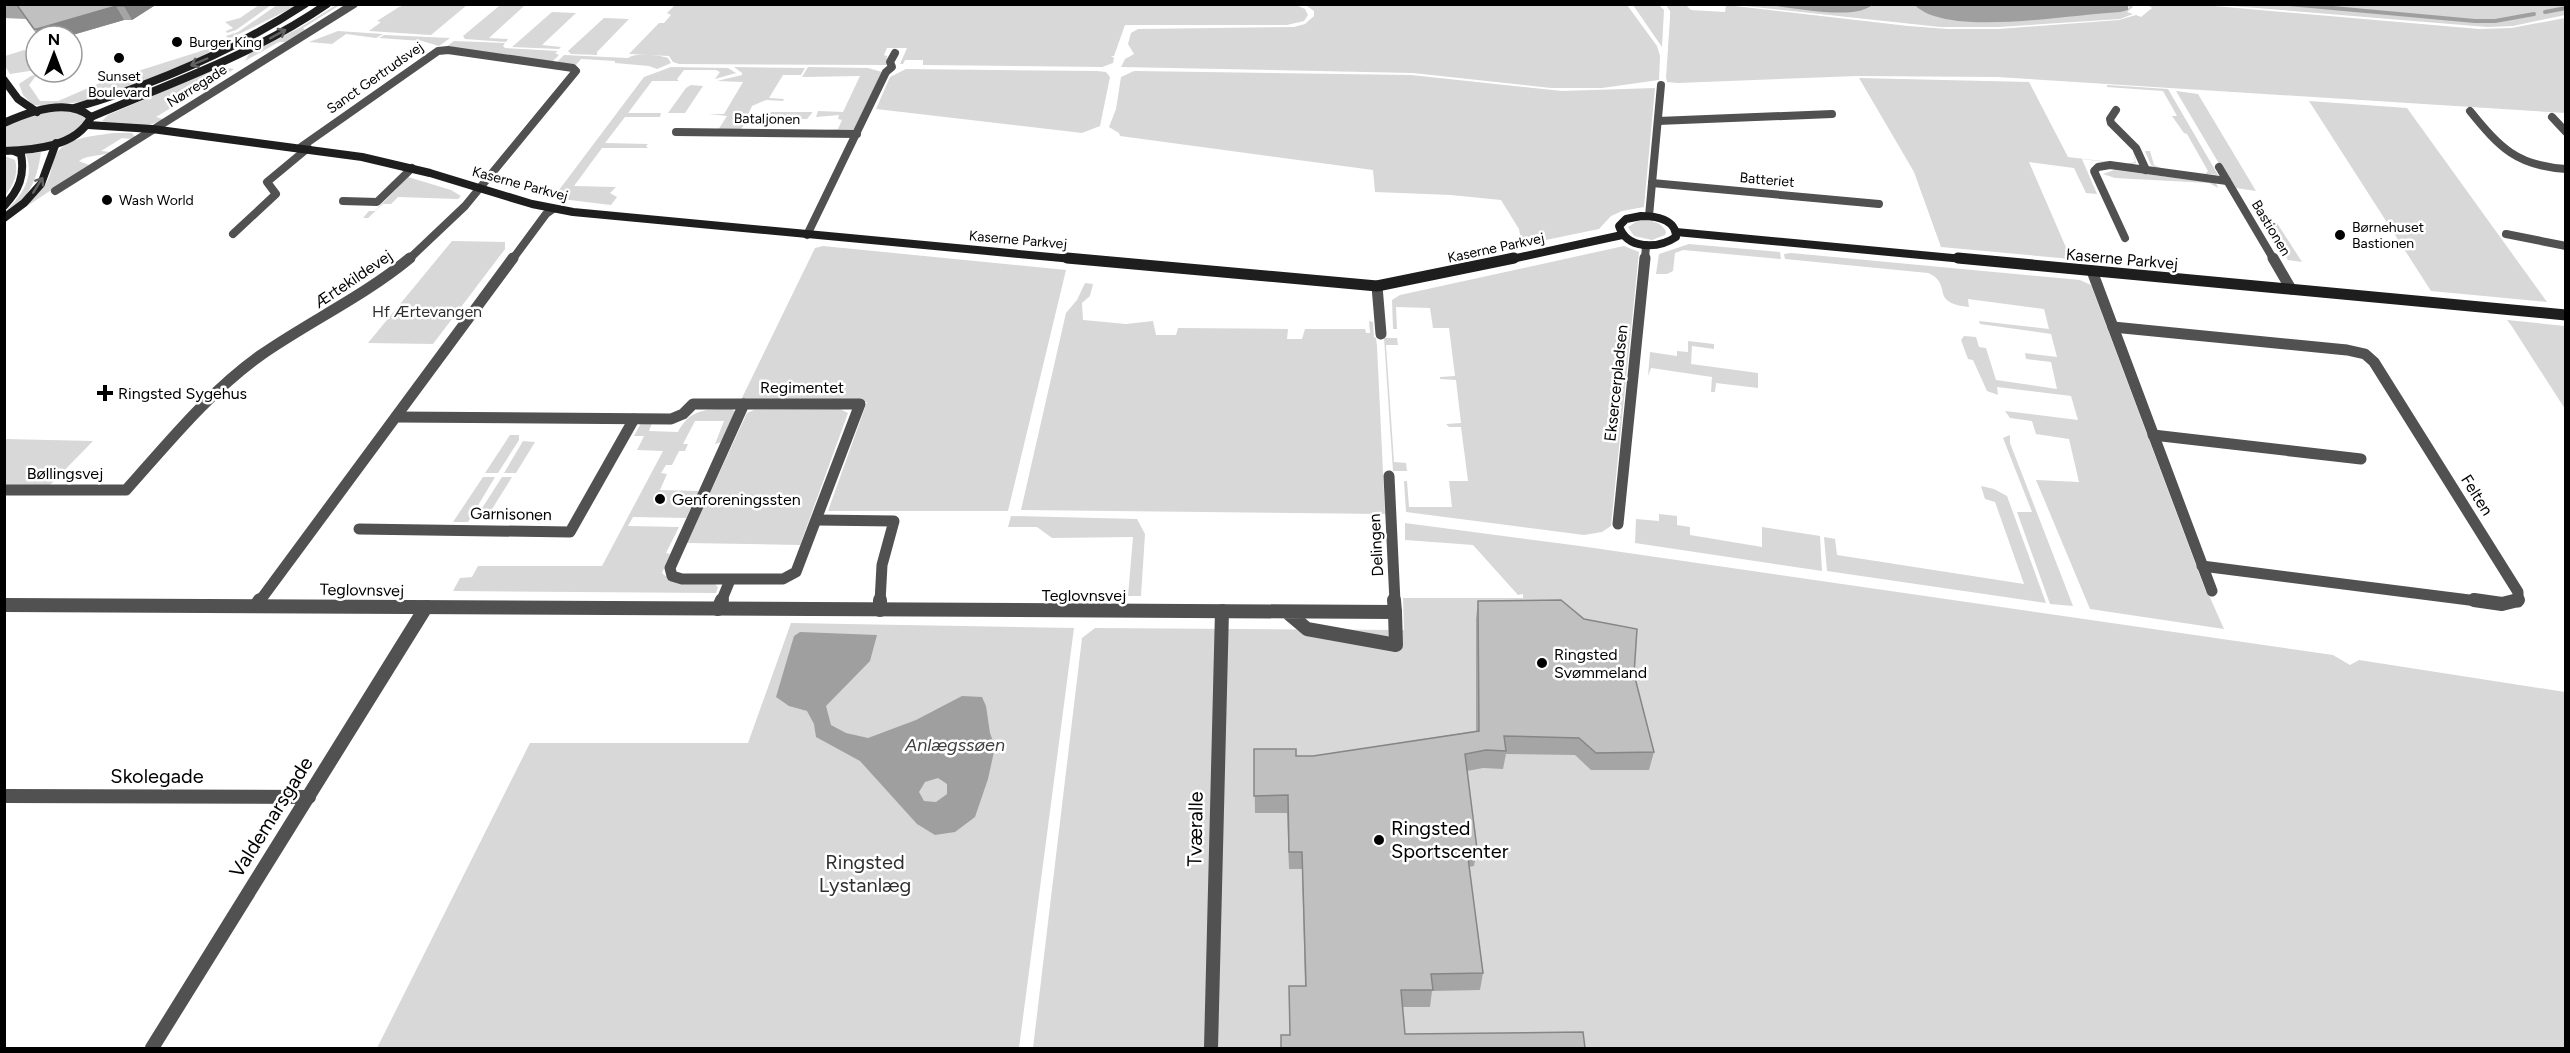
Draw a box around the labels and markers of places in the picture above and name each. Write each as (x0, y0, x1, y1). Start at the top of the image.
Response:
place label: Burger King (189, 34, 262, 51)
marker: Burger King (170, 35, 184, 49)
marker: Sunset Boulevard (112, 51, 126, 65)
place label: Sunset Boulevard (88, 68, 150, 101)
place label: Wash World (119, 192, 194, 209)
marker: Wash World (100, 193, 114, 207)
place label: Børnehuset Bastionen (2352, 219, 2424, 252)
marker: Børnehuset Bastionen (2333, 228, 2347, 242)
marker: Ringsted Sygehus (96, 384, 114, 402)
place label: Ringsted Sygehus (118, 384, 247, 403)
place label: Genforeningssten (672, 490, 801, 509)
marker: Genforeningssten (653, 492, 667, 506)
place label: Ringsted Svømmeland (1554, 645, 1647, 682)
marker: Ringsted Svømmeland (1535, 656, 1549, 670)
place label: Ringsted Sportscenter (1391, 816, 1509, 863)
marker: Ringsted Sportscenter (1372, 833, 1386, 847)

